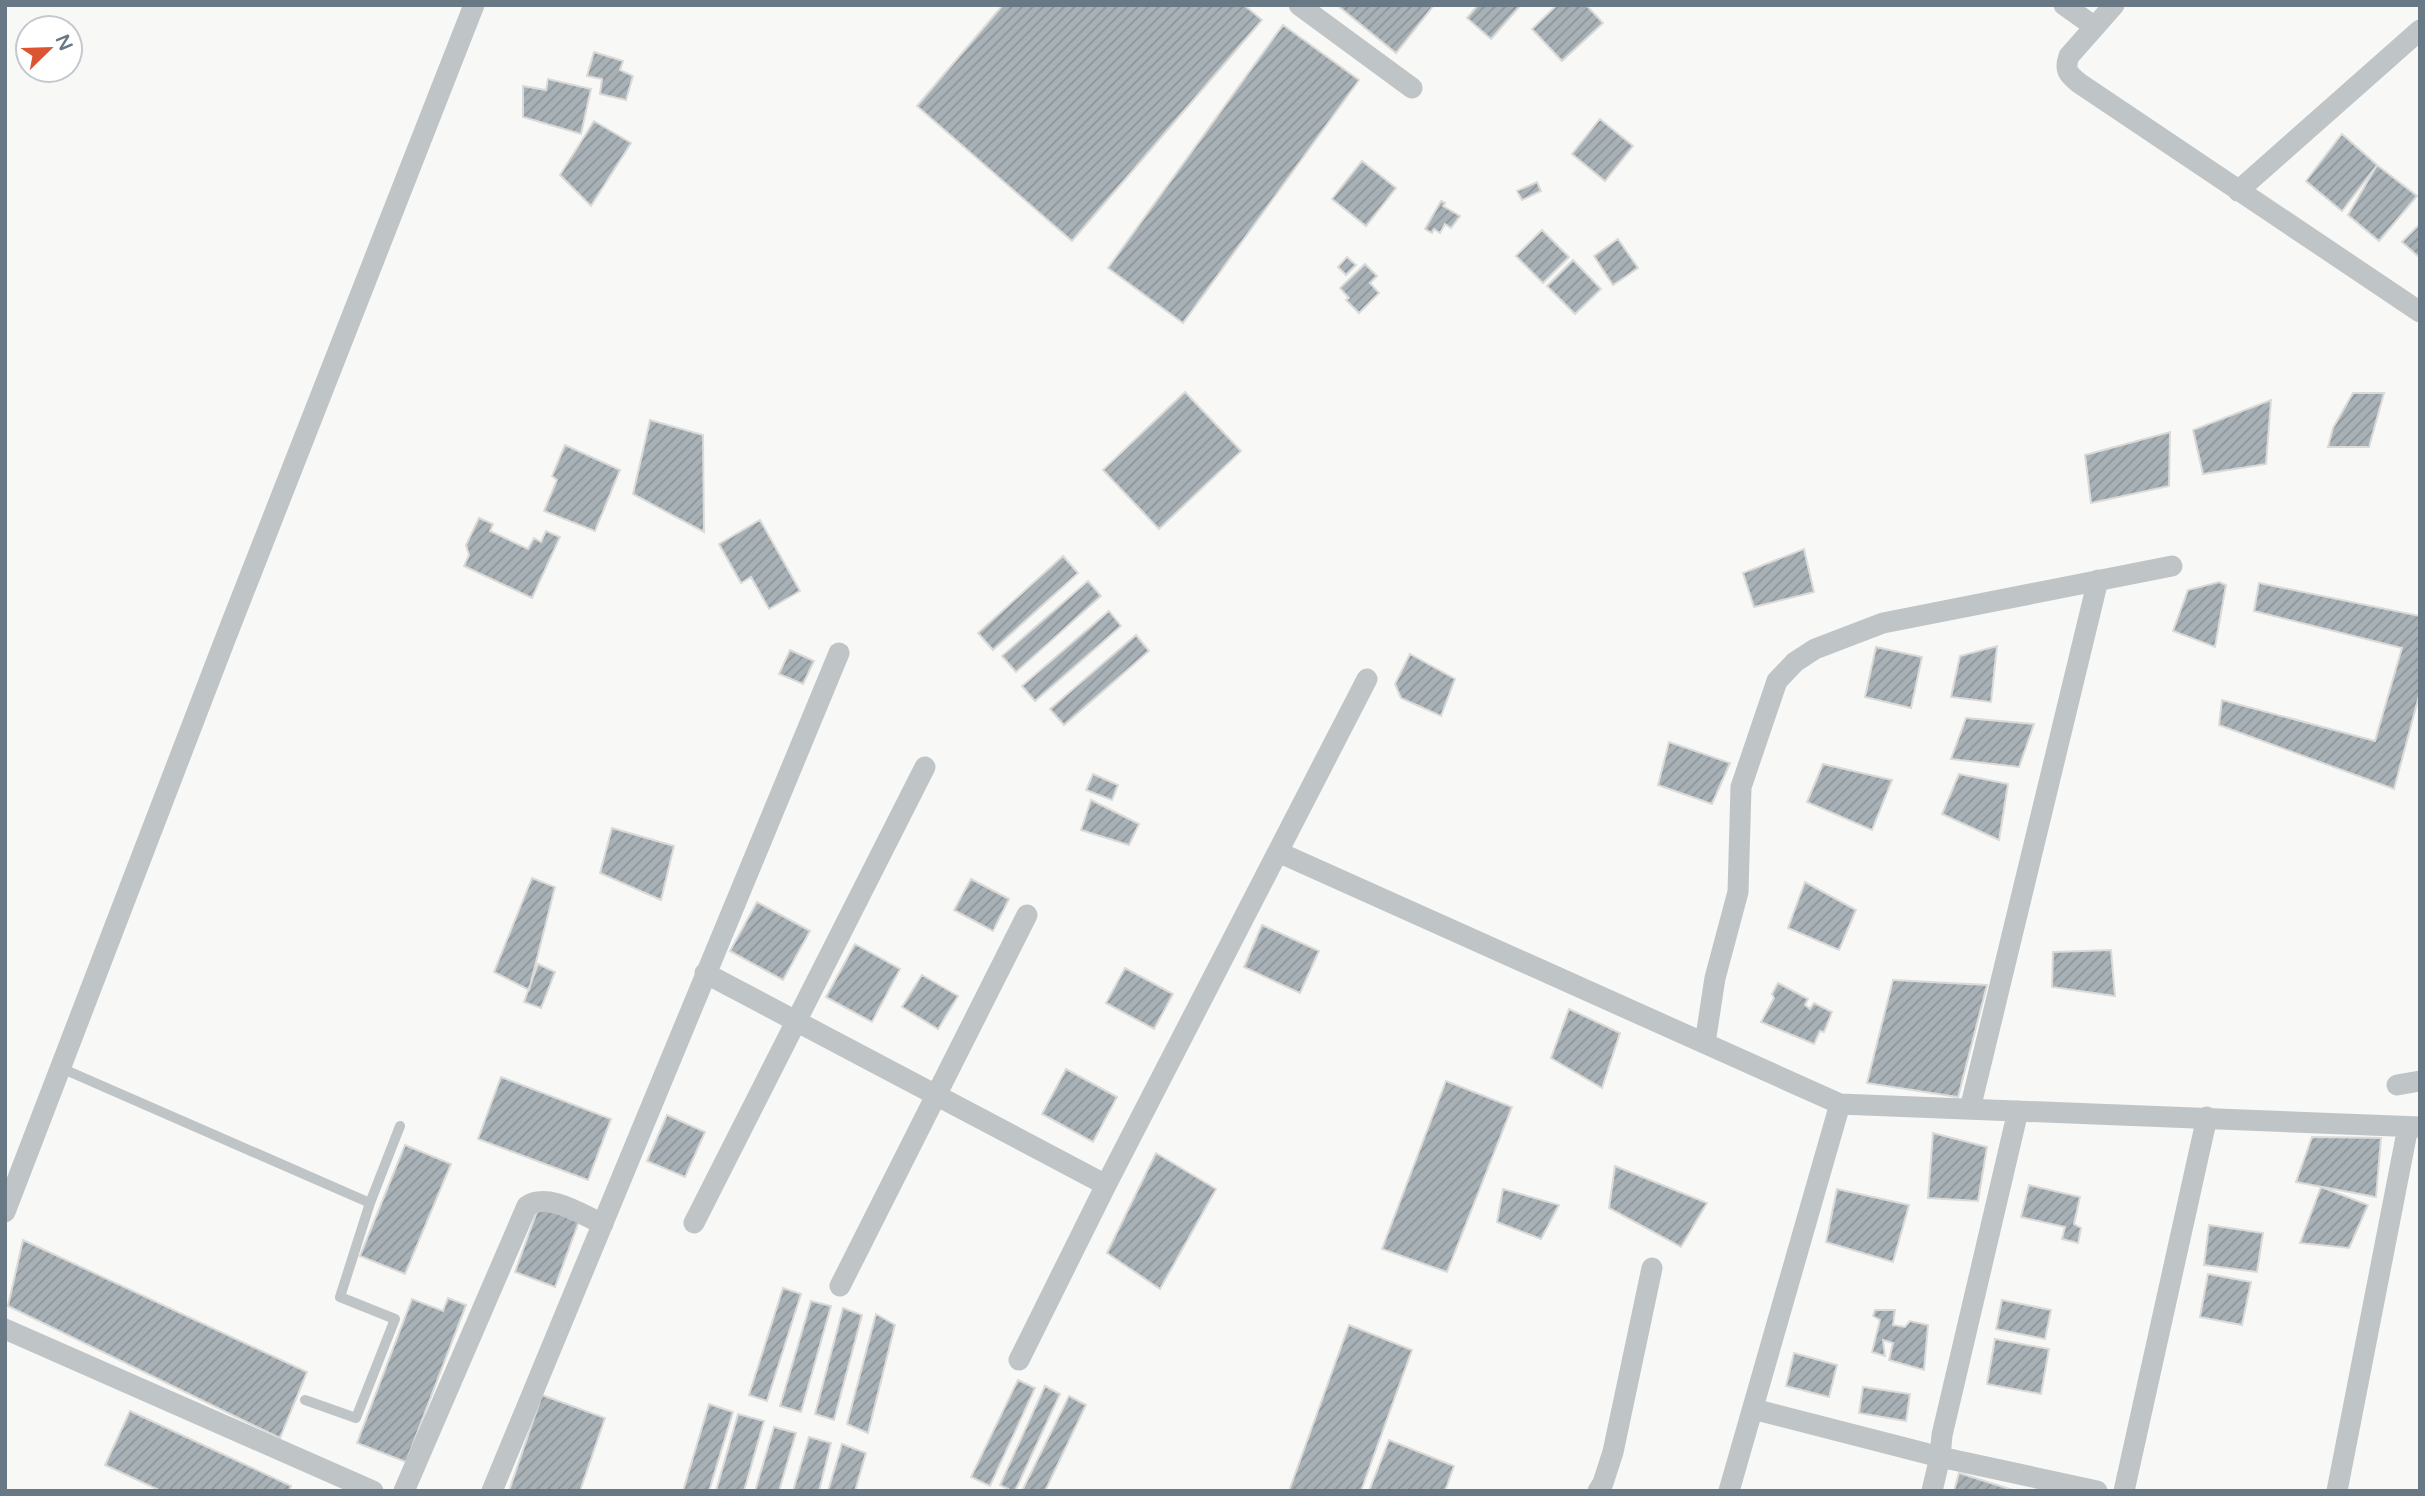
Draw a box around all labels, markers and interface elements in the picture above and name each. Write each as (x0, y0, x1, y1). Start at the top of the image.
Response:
north arrow (14, 14, 84, 84)
text: N (51, 31, 77, 54)

